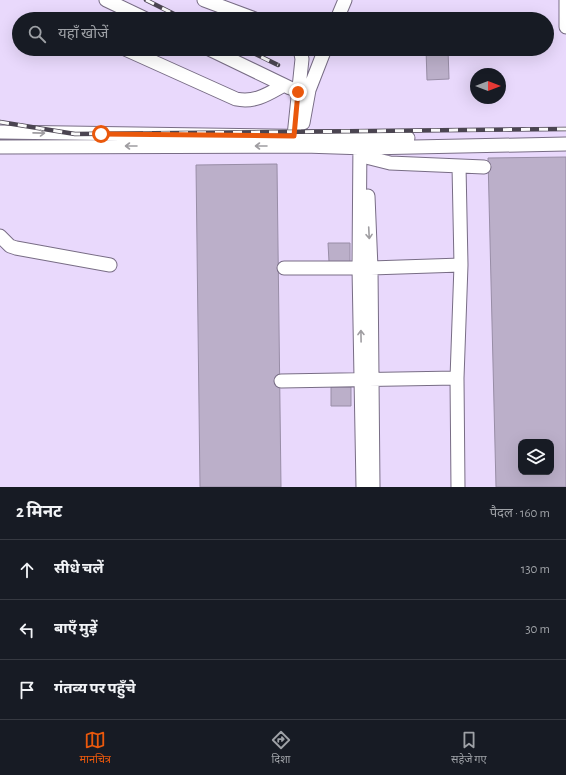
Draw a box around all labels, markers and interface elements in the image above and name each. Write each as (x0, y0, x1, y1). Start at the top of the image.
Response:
search box (12, 12, 554, 56)
icon: search (26, 23, 48, 45)
text: यहाँ खोजें (58, 26, 108, 41)
north arrow (470, 68, 506, 104)
route end (289, 83, 307, 101)
route start (92, 125, 110, 143)
one-way arrow (32, 129, 45, 136)
one-way arrow (125, 142, 138, 150)
one-way arrow (255, 142, 268, 150)
one-way arrow (365, 226, 373, 239)
one-way arrow (357, 330, 365, 343)
map controls (518, 439, 554, 475)
button: layers (518, 439, 554, 475)
text: 2 मिनट (16, 503, 62, 520)
text: पैदल · 160 m (490, 507, 550, 520)
icon: ahead (16, 559, 38, 581)
text: सीधे चलें (54, 561, 104, 576)
text: 130 m (521, 563, 550, 576)
icon: left (16, 619, 38, 641)
text: बाएँ मुड़ें (54, 621, 97, 636)
text: 30 m (525, 623, 550, 636)
icon: arrive (16, 679, 38, 701)
text: गंतव्य पर पहुँचे (54, 681, 136, 696)
tab: मानचित्र (80, 729, 111, 767)
tab: दिशा (270, 729, 292, 767)
tab: सहेजे गए (451, 729, 486, 767)

